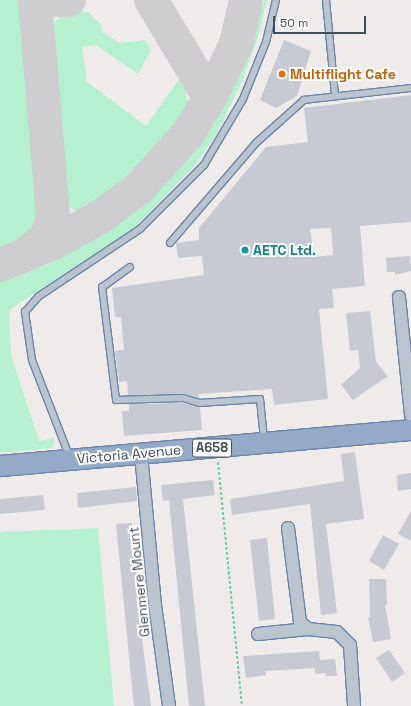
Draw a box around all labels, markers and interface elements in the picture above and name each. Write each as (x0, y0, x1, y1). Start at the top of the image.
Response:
scale bar (275, 8, 368, 34)
text: 50 m (280, 15, 308, 31)
place label: Multiflight Cafe (290, 66, 396, 82)
marker: Multiflight Cafe (277, 69, 287, 79)
place label: AETC Ltd. (253, 242, 316, 258)
marker: AETC Ltd. (240, 245, 250, 255)
road number: A658 (192, 437, 232, 459)
street label: Victoria Avenue (76, 441, 182, 467)
street label: Glenmere Mount (125, 526, 153, 638)

